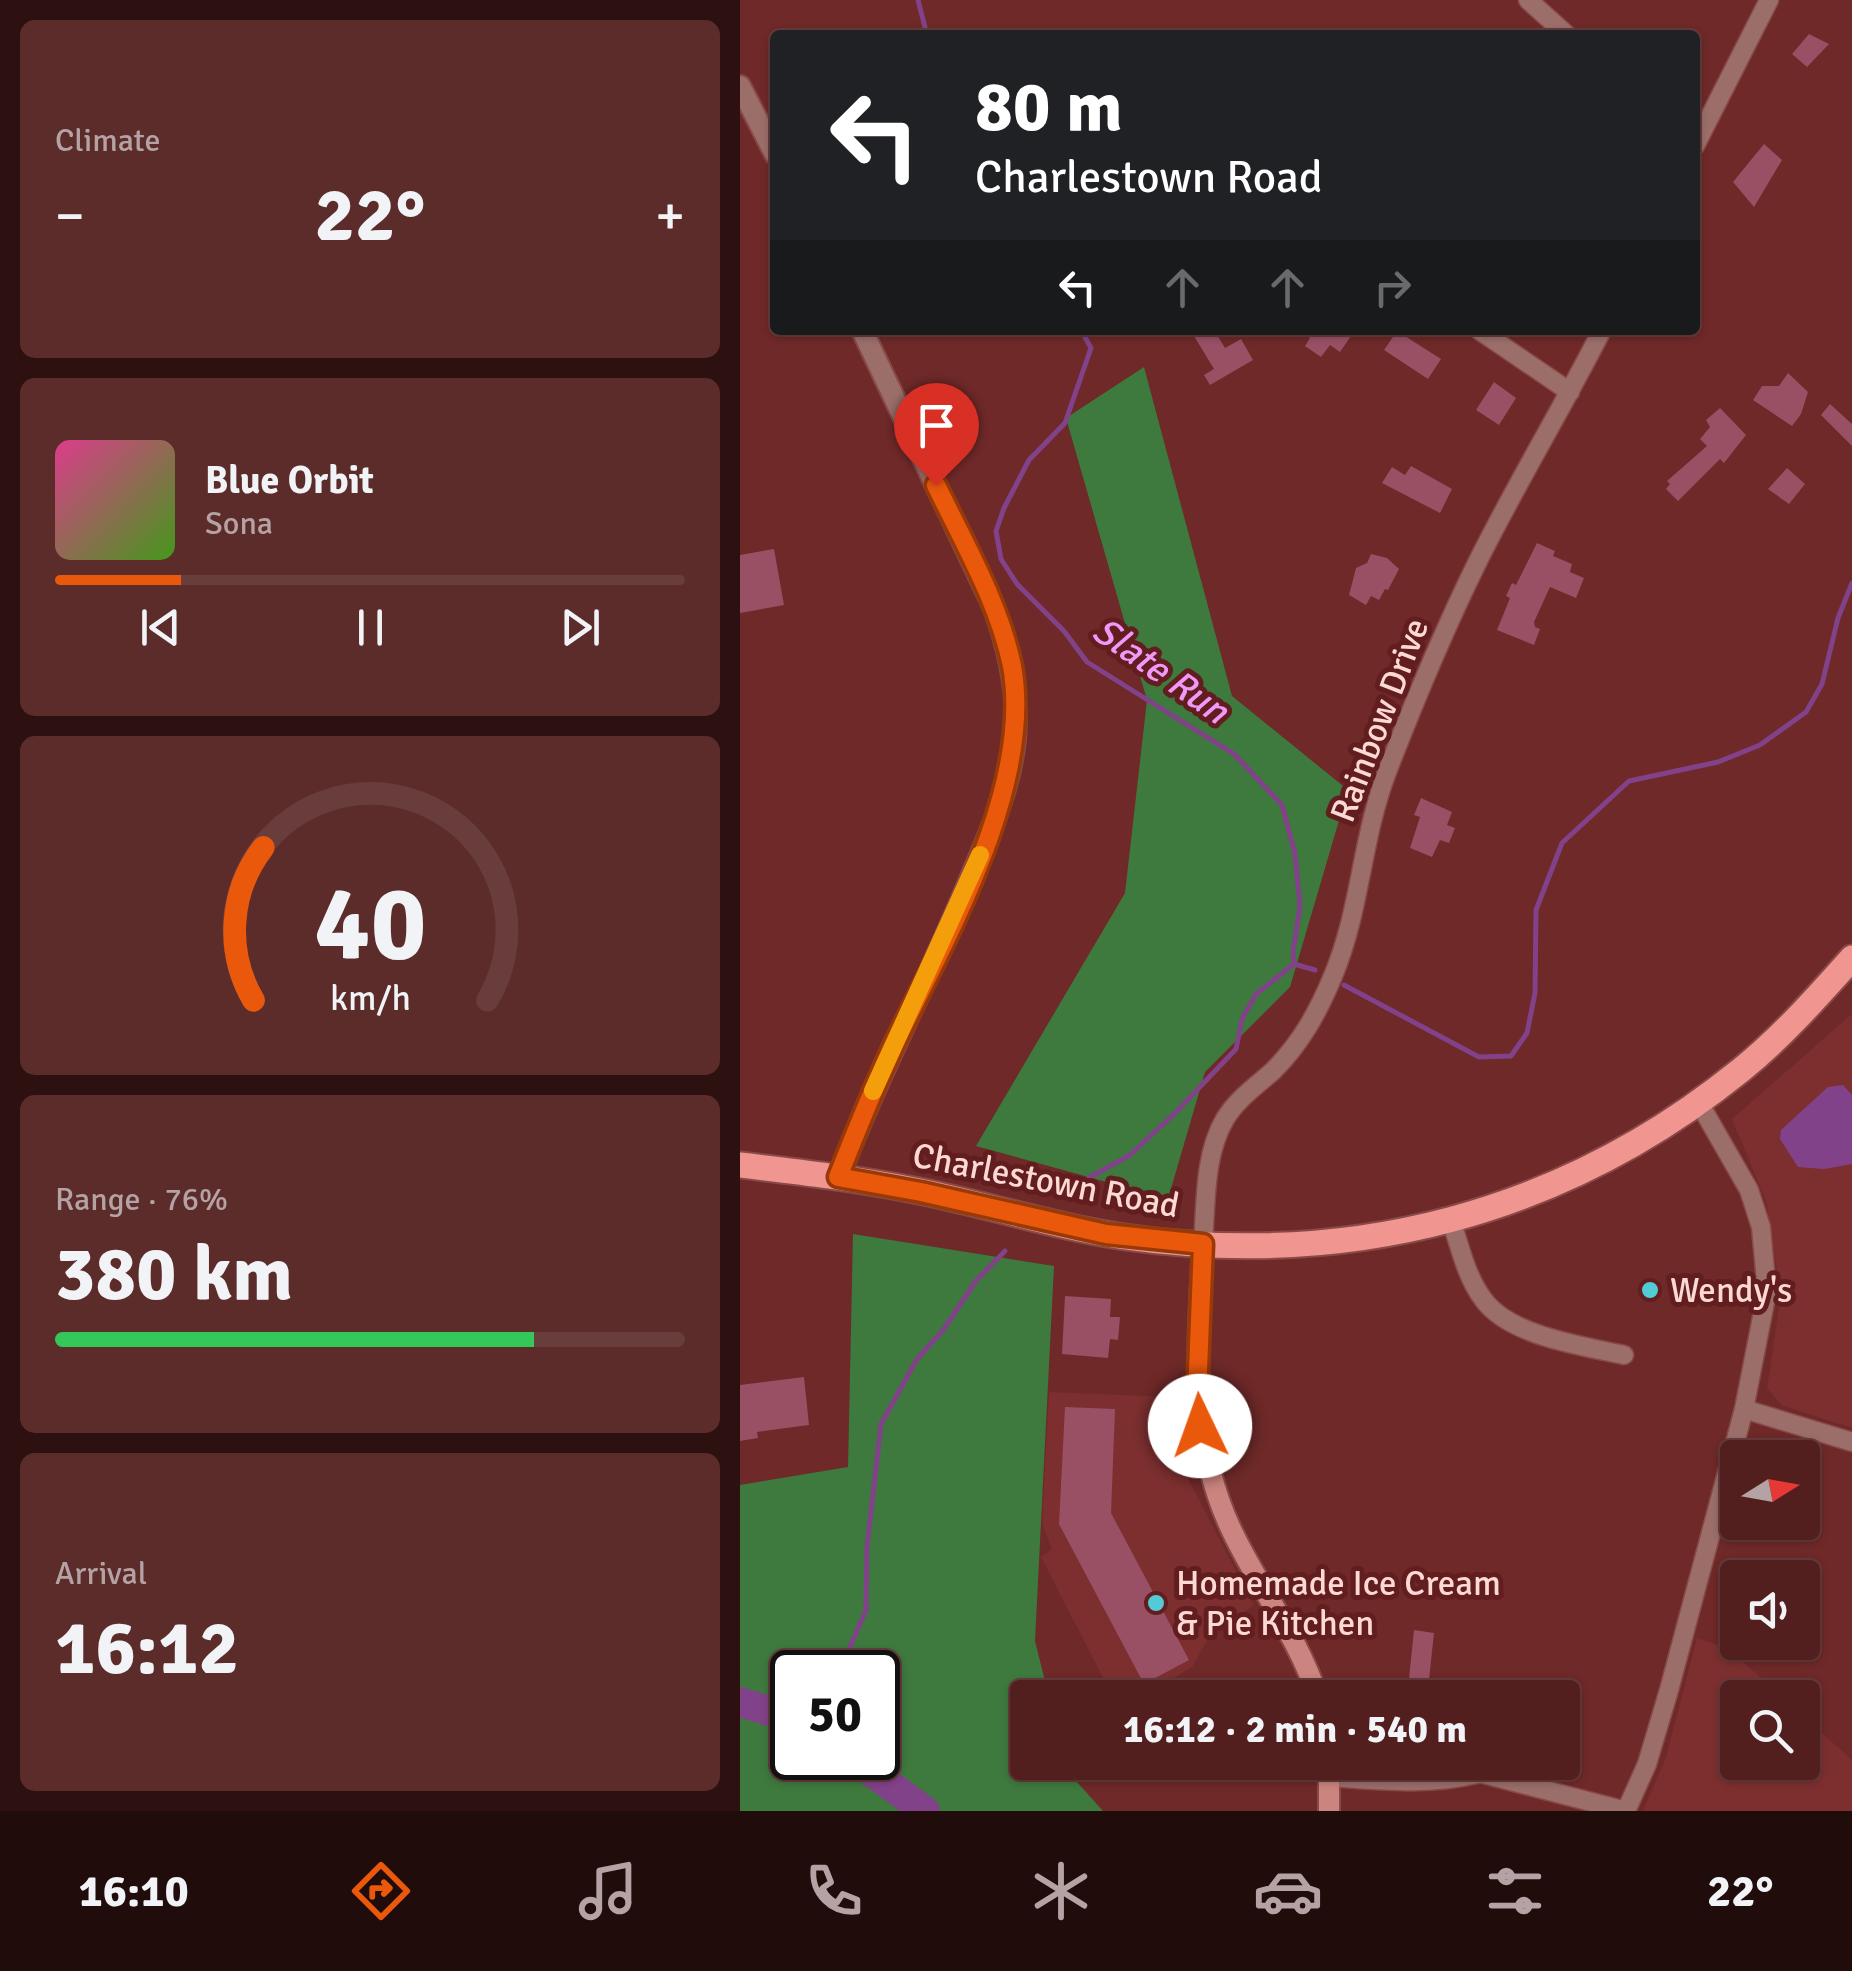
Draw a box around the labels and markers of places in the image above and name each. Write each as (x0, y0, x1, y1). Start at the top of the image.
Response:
pin (894, 383, 979, 486)
place label: Wendy's (1670, 1269, 1792, 1312)
marker: Wendy's (1639, 1279, 1661, 1301)
place label: Homemade Ice Cream & Pie Kitchen (1176, 1562, 1501, 1645)
marker: Homemade Ice Cream & Pie Kitchen (1145, 1592, 1167, 1614)

